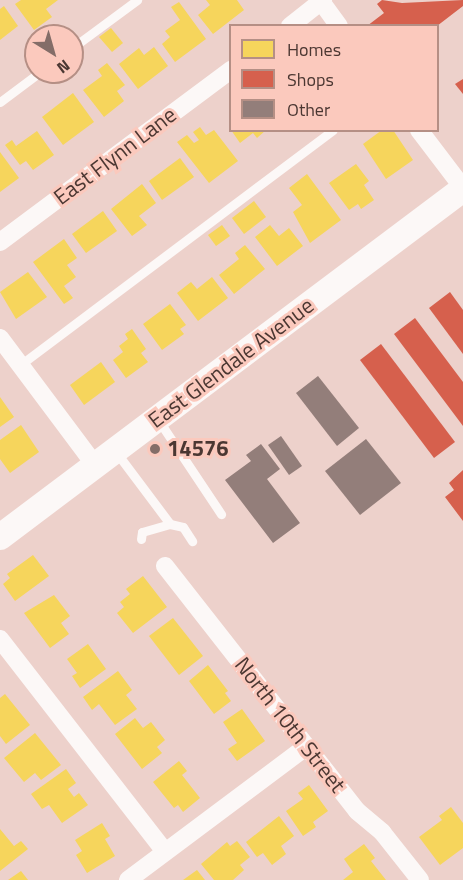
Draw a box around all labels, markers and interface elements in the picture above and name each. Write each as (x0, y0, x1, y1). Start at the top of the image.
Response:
north arrow (24, 24, 84, 84)
legend (229, 24, 439, 132)
text: Homes (287, 36, 341, 63)
text: N (52, 54, 75, 80)
text: Shops (287, 66, 334, 93)
text: Other (287, 96, 330, 123)
street label: East Flynn Lane (49, 101, 181, 211)
street label: East Glendale Avenue (143, 292, 319, 434)
place label: 14576 (167, 436, 229, 462)
marker: 14576 (148, 442, 162, 456)
street label: North 10th Street (229, 652, 351, 798)

